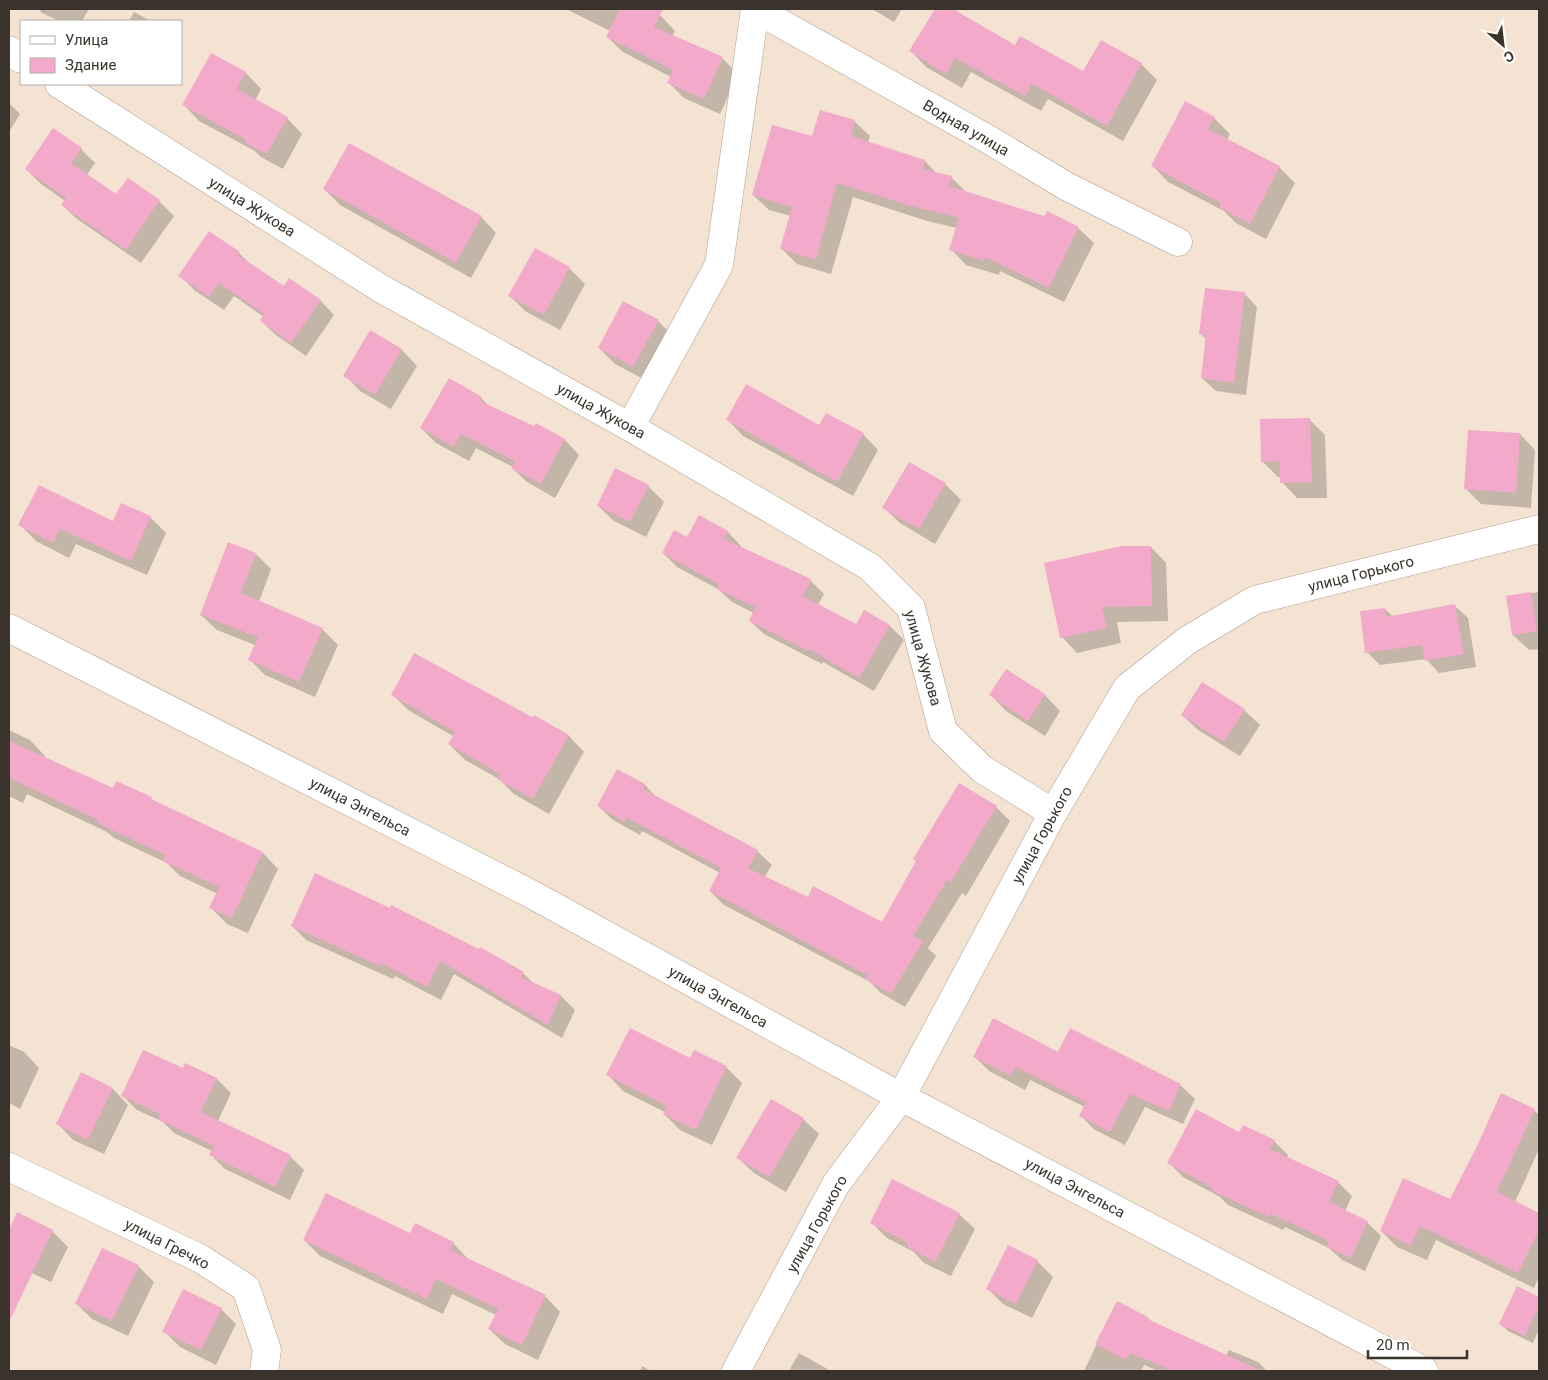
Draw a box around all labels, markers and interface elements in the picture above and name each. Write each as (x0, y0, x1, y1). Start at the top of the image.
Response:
legend (20, 20, 182, 85)
north arrow (1478, 20, 1528, 70)
text: Улица (65, 31, 108, 49)
text: С (1501, 47, 1517, 66)
text: Здание (65, 56, 116, 74)
street label: Водная улица (920, 96, 1012, 160)
street label: улица Жукова (205, 173, 299, 241)
street label: улица Жукова (554, 379, 648, 443)
street label: улица Горького (1306, 552, 1416, 596)
street label: улица Жукова (901, 608, 945, 708)
street label: улица Энгельса (307, 774, 413, 840)
street label: улица Горького (1008, 783, 1076, 887)
street label: улица Энгельса (665, 962, 771, 1032)
street label: улица Энгельса (1022, 1154, 1128, 1222)
street label: улица Горького (783, 1172, 851, 1276)
street label: улица Гречко (122, 1215, 212, 1273)
scale bar (1368, 1328, 1467, 1360)
text: 20 m (1376, 1336, 1410, 1354)

